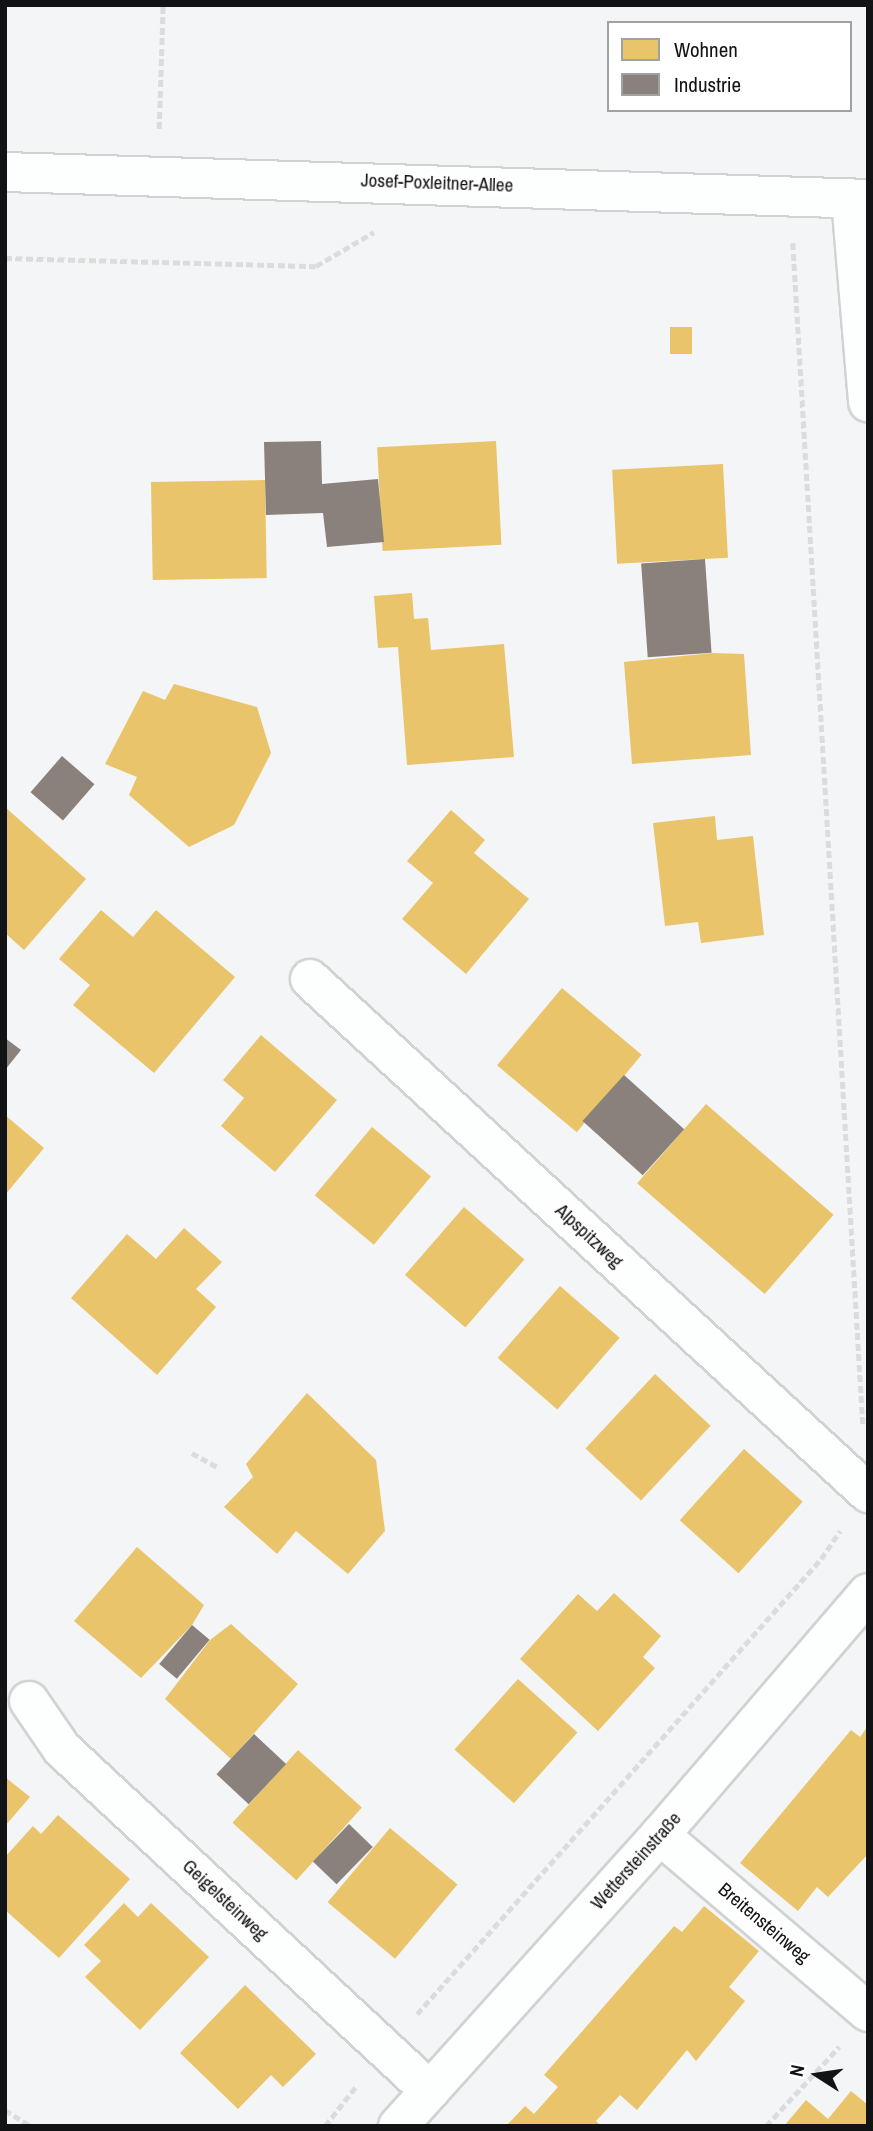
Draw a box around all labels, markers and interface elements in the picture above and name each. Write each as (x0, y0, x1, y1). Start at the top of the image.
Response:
legend (607, 21, 852, 112)
text: Wohnen (674, 35, 738, 64)
text: Industrie (674, 70, 741, 99)
street label: Josef-Poxleitner-Allee (360, 169, 514, 197)
street label: Alpspitzweg (551, 1199, 627, 1273)
street label: Wettersteinstraße (586, 1807, 686, 1915)
street label: Geigelsteinweg (178, 1855, 272, 1945)
street label: Breitensteinweg (714, 1878, 814, 1968)
north arrow (782, 2040, 852, 2110)
text: N (783, 2062, 810, 2079)

